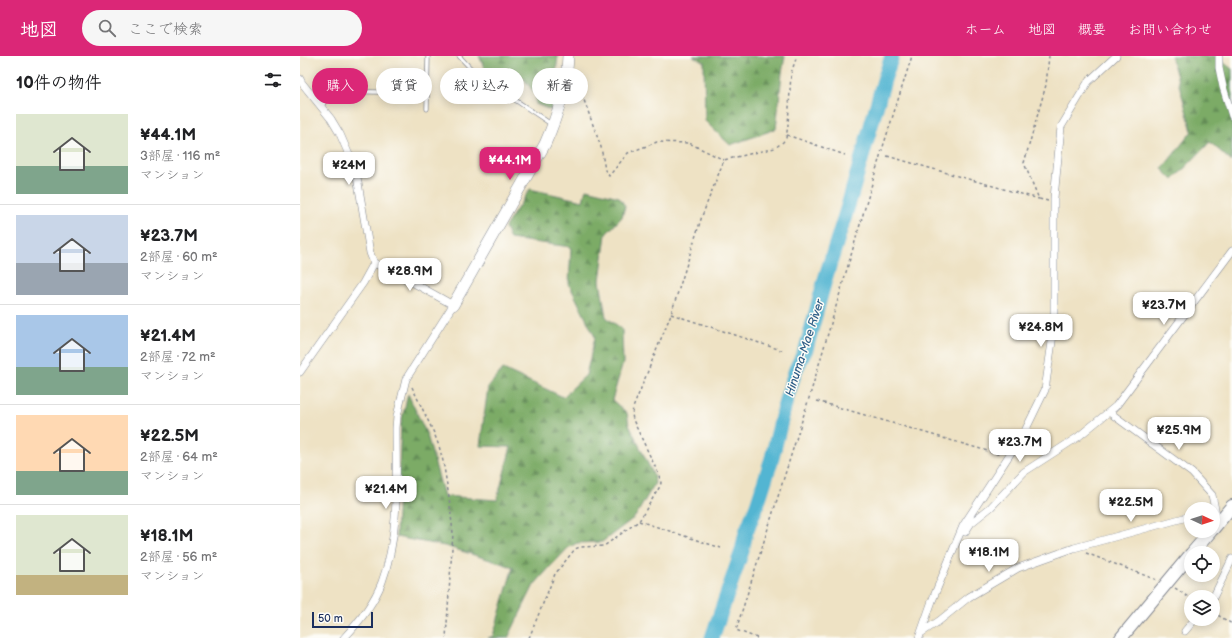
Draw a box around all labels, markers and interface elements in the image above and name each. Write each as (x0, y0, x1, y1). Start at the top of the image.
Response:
search box (82, 10, 362, 46)
icon: search (96, 17, 118, 39)
text: 地図 (20, 19, 58, 42)
text: ここで検索 (128, 20, 203, 39)
text: ホーム (965, 21, 1006, 38)
text: 地図 (1028, 21, 1056, 38)
text: 概要 (1078, 21, 1106, 38)
text: お問い合わせ (1128, 21, 1212, 38)
chip: 購入 (312, 68, 368, 104)
chip: 賃貸 (376, 68, 432, 104)
chip: 絞り込み (440, 68, 524, 104)
chip: 新着 (532, 68, 588, 104)
icon: filters (262, 69, 284, 91)
text: 10件の物件 (16, 73, 102, 93)
text: ¥44.1M (140, 125, 196, 145)
icon: home (48, 130, 96, 178)
pin: ¥44.1M (477, 147, 543, 181)
text: 3部屋 · 116 m² (140, 148, 220, 164)
pin: ¥24M (325, 152, 373, 186)
text: ¥44.1M (489, 152, 531, 168)
text: ¥24M (332, 157, 366, 173)
text: マンション (140, 167, 204, 183)
text: ¥23.7M (140, 226, 198, 246)
icon: home (48, 231, 96, 279)
text: 2部屋 · 60 m² (140, 249, 218, 265)
pin: ¥28.9M (377, 258, 443, 292)
text: ¥28.9M (387, 263, 433, 279)
text: マンション (140, 268, 204, 284)
pin: ¥23.7M (1131, 292, 1197, 326)
water label: Hinuma-Mae River (782, 296, 828, 398)
text: ¥23.7M (1142, 297, 1186, 313)
pin: ¥24.8M (1008, 314, 1074, 348)
text: ¥24.8M (1019, 319, 1063, 335)
text: ¥21.4M (140, 326, 196, 346)
icon: home (48, 331, 96, 379)
text: 2部屋 · 72 m² (140, 349, 216, 365)
text: マンション (140, 368, 204, 384)
pin: ¥25.9M (1146, 417, 1212, 451)
text: ¥25.9M (1157, 422, 1201, 438)
text: ¥22.5M (140, 426, 199, 446)
pin: ¥23.7M (987, 429, 1053, 463)
icon: home (48, 431, 96, 479)
text: ¥23.7M (998, 434, 1042, 450)
text: 2部屋 · 64 m² (140, 449, 218, 465)
text: マンション (140, 468, 204, 484)
pin: ¥21.4M (353, 476, 419, 510)
text: ¥21.4M (365, 481, 407, 497)
pin: ¥22.5M (1098, 489, 1164, 523)
text: ¥22.5M (1108, 494, 1154, 510)
north arrow (1184, 502, 1220, 538)
map controls (1184, 502, 1220, 626)
text: ¥18.1M (140, 526, 193, 546)
icon: home (48, 531, 96, 579)
pin: ¥18.1M (956, 539, 1022, 573)
text: ¥18.1M (969, 544, 1009, 560)
button: locate (1184, 546, 1220, 582)
text: 2部屋 · 56 m² (140, 549, 217, 565)
text: マンション (140, 568, 204, 584)
button: layers (1184, 590, 1220, 626)
scale bar (312, 610, 373, 629)
text: 50 m (318, 612, 343, 625)

